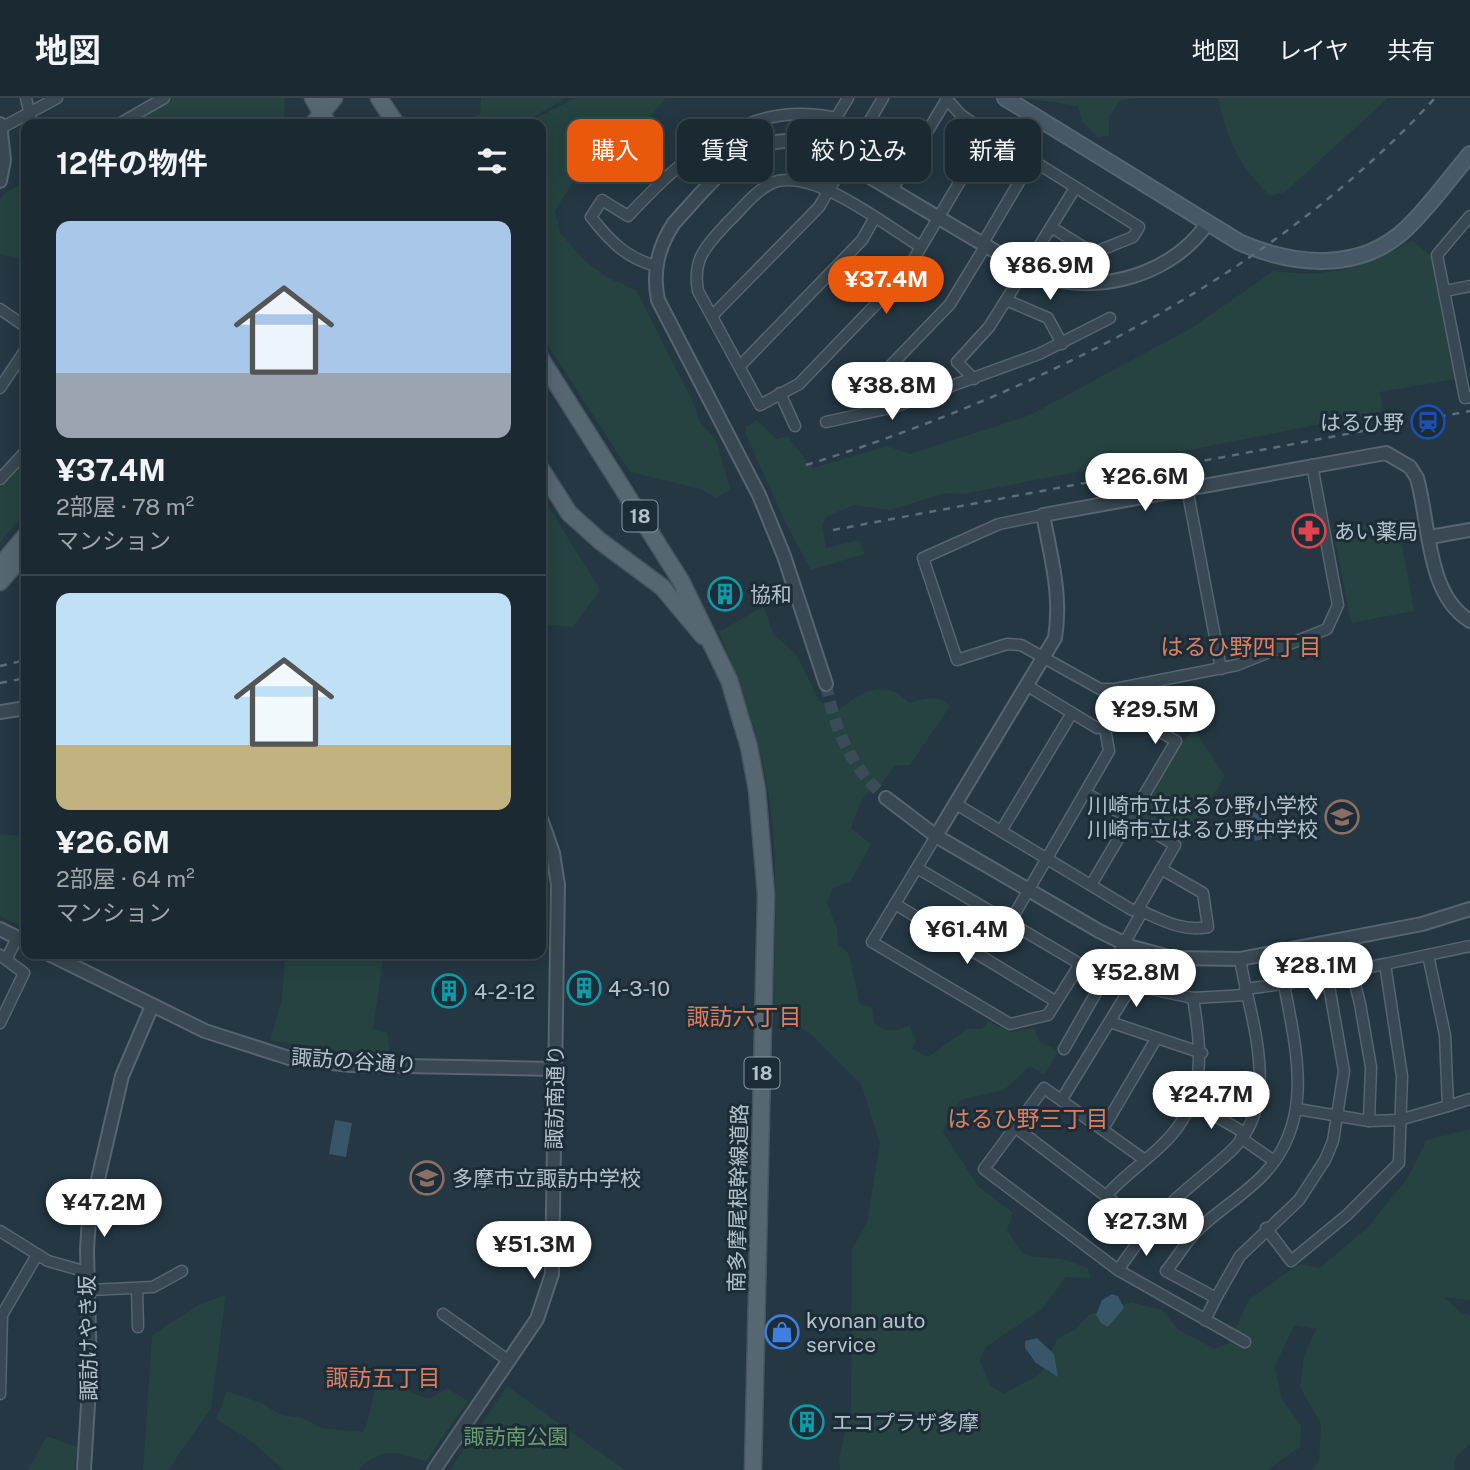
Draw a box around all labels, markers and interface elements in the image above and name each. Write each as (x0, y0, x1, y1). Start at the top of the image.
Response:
text: 地図 (35, 31, 101, 69)
text: 地図 (1192, 36, 1240, 64)
text: レイヤ (1278, 36, 1349, 64)
text: 共有 (1387, 36, 1435, 64)
chip: 購入 (567, 119, 663, 182)
chip: 賃貸 (677, 119, 773, 182)
chip: 絞り込み (787, 119, 931, 182)
chip: 新着 (945, 119, 1041, 182)
icon: filters (473, 142, 511, 180)
text: 12件の物件 (56, 145, 208, 181)
pin: ¥86.9M (993, 242, 1107, 302)
text: ¥86.9M (1006, 251, 1094, 278)
pin: ¥37.4M (829, 256, 943, 316)
text: ¥37.4M (844, 265, 928, 292)
icon: home (221, 267, 347, 393)
pin: ¥38.8M (835, 362, 949, 422)
text: ¥38.8M (848, 371, 936, 398)
station icon: はるひ野 (1409, 403, 1447, 441)
place label: はるひ野 (1320, 410, 1404, 435)
text: ¥37.4M (56, 452, 166, 488)
pin: ¥26.6M (1088, 454, 1202, 513)
text: ¥26.6M (1101, 462, 1189, 489)
text: 2部屋 · 78 m² (56, 493, 194, 520)
road number: 18 (622, 500, 658, 532)
pharmacy icon: あい薬局 (1290, 512, 1328, 550)
place label: あい薬局 (1334, 519, 1418, 544)
text: マンション (56, 527, 171, 554)
building icon: 協和 (706, 575, 744, 613)
place label: 協和 (750, 582, 792, 607)
district label: はるひ野四丁目 (1161, 633, 1322, 660)
icon: home (221, 639, 347, 765)
pin: ¥29.5M (1098, 686, 1212, 746)
text: ¥29.5M (1111, 695, 1199, 722)
place label: 川崎市立はるひ野小学校 川崎市立はるひ野中学校 (1087, 793, 1318, 842)
school or university icon: 川崎市立はるひ野小学校 川崎市立はるひ野中学校 (1323, 798, 1361, 836)
text: ¥26.6M (56, 824, 170, 860)
text: 2部屋 · 64 m² (56, 865, 195, 892)
text: マンション (56, 899, 171, 926)
pin: ¥61.4M (910, 906, 1024, 966)
text: ¥61.4M (926, 915, 1008, 942)
pin: ¥28.1M (1259, 942, 1373, 1002)
pin: ¥52.8M (1079, 950, 1193, 1009)
text: ¥28.1M (1275, 951, 1357, 978)
text: ¥52.8M (1092, 958, 1180, 985)
building icon: 4-3-10 (565, 969, 603, 1007)
building icon: 4-2-12 (430, 972, 468, 1010)
place label: 4-3-10 (608, 976, 670, 1001)
place label: 4-2-12 (474, 979, 535, 1004)
district label: 諏訪六丁目 (687, 1003, 802, 1030)
street label: 諏訪の谷通り (290, 1044, 418, 1078)
street label: 諏訪南通り (542, 1044, 568, 1150)
road number: 18 (744, 1057, 780, 1088)
pin: ¥24.7M (1154, 1072, 1268, 1131)
text: ¥24.7M (1169, 1080, 1253, 1107)
street label: 南多摩尾根幹線道路 (724, 1103, 752, 1293)
district label: はるひ野三丁目 (948, 1105, 1109, 1132)
school or university icon: 多摩市立諏訪中学校 (408, 1159, 446, 1197)
place label: 多摩市立諏訪中学校 (452, 1166, 641, 1191)
pin: ¥47.2M (47, 1180, 161, 1239)
text: ¥47.2M (62, 1188, 146, 1215)
pin: ¥27.3M (1089, 1198, 1203, 1258)
text: ¥27.3M (1104, 1207, 1188, 1234)
pin: ¥51.3M (477, 1222, 591, 1281)
text: ¥51.3M (492, 1230, 576, 1257)
street label: 諏訪けやき坂 (74, 1275, 102, 1401)
place label: kyonan auto service (806, 1308, 925, 1357)
shop icon: kyonan auto service (763, 1313, 801, 1351)
district label: 諏訪五丁目 (326, 1364, 441, 1391)
building icon: エコプラザ多摩 (788, 1403, 826, 1441)
place label: エコプラザ多摩 (832, 1410, 979, 1435)
park label: 諏訪南公園 (464, 1424, 569, 1449)

